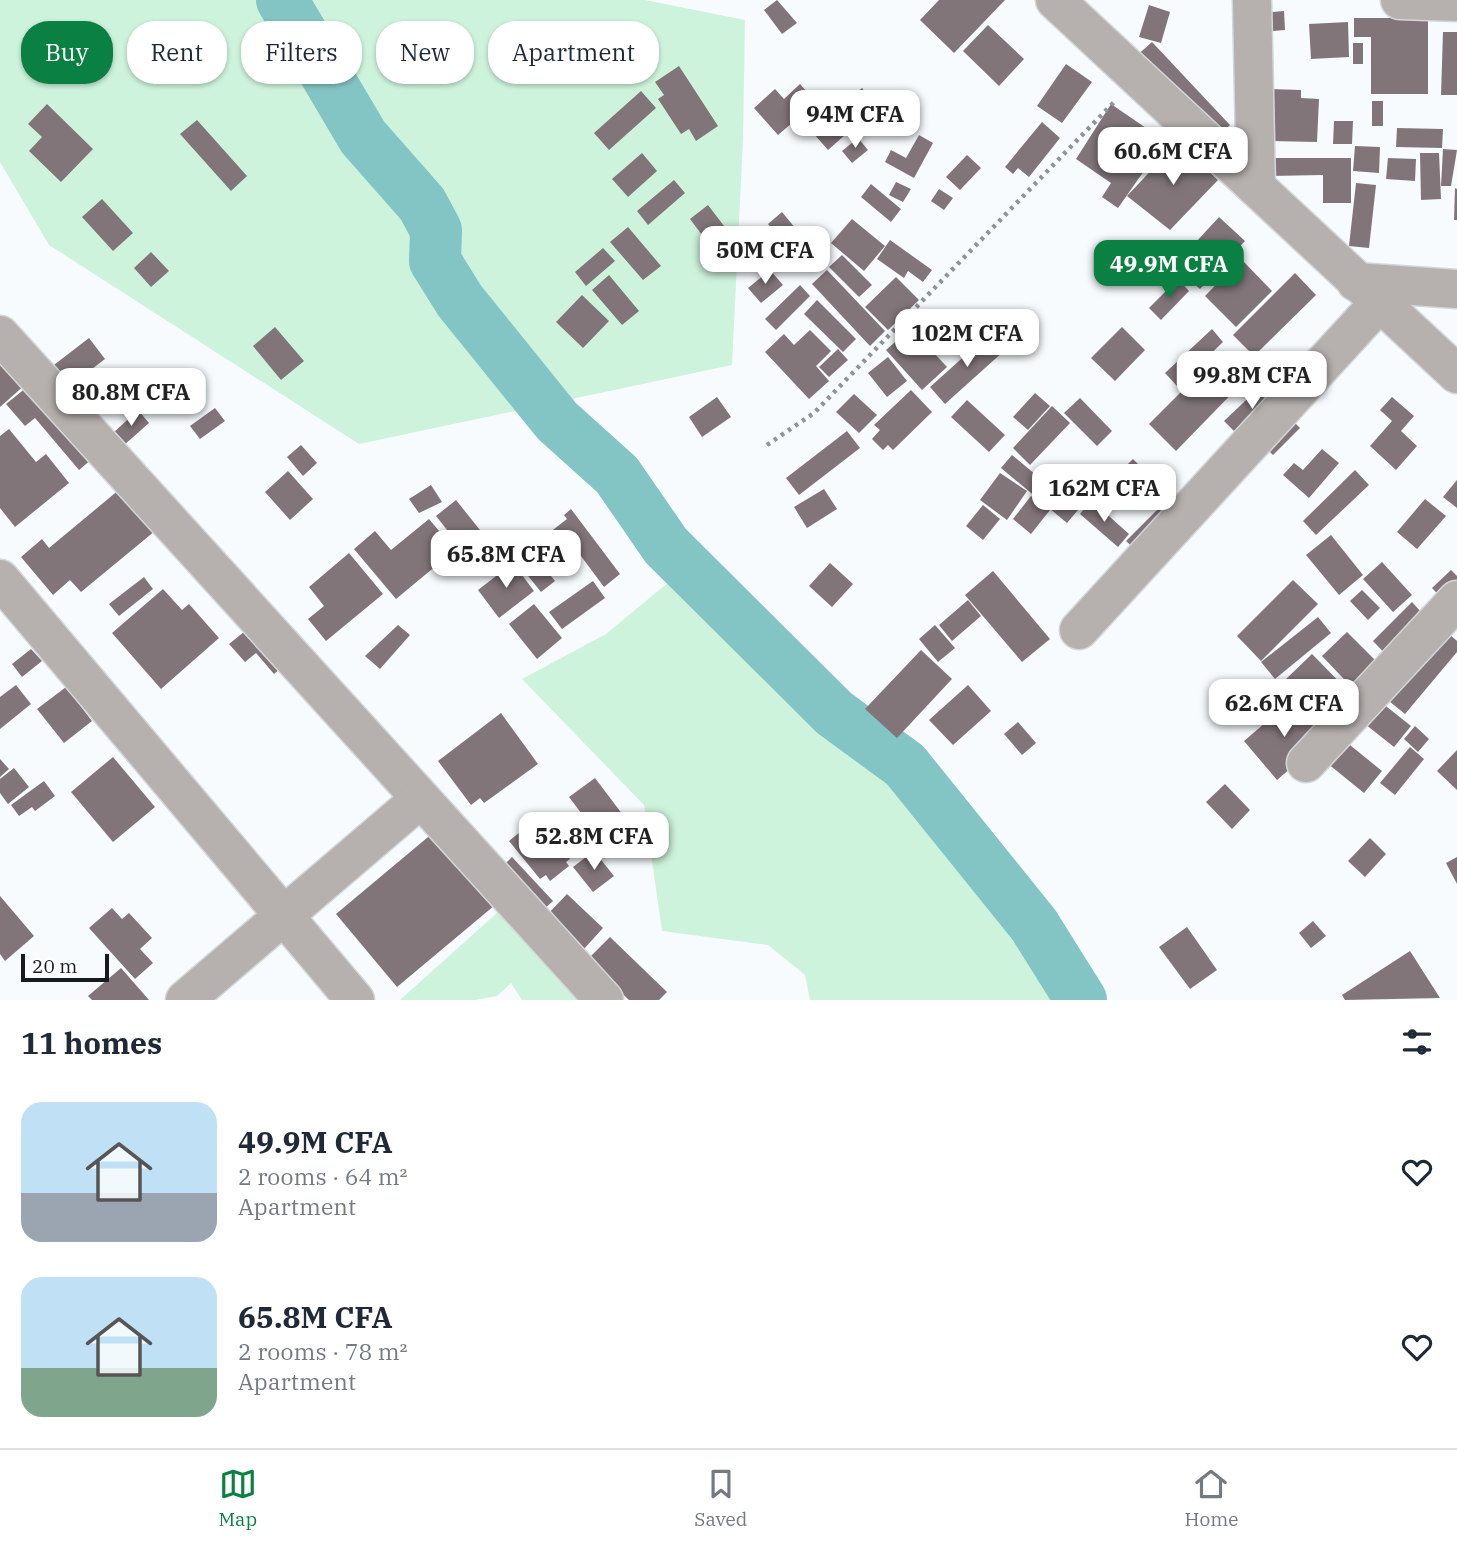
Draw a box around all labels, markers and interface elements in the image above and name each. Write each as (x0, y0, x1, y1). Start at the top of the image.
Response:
chip: Buy (21, 21, 113, 84)
chip: Rent (127, 21, 227, 84)
chip: Filters (241, 21, 362, 84)
chip: New (376, 21, 474, 84)
chip: Apartment (488, 21, 659, 84)
pin: 94M CFA (790, 90, 920, 150)
text: 94M CFA (806, 98, 904, 128)
pin: 60.6M CFA (1093, 128, 1253, 187)
text: 60.6M CFA (1114, 135, 1232, 165)
pin: 50M CFA (700, 226, 830, 286)
text: 50M CFA (716, 234, 814, 264)
pin: 49.9M CFA (1089, 240, 1249, 300)
text: 49.9M CFA (1110, 248, 1228, 278)
pin: 102M CFA (895, 310, 1039, 369)
text: 102M CFA (911, 317, 1023, 347)
pin: 99.8M CFA (1172, 352, 1332, 411)
text: 99.8M CFA (1193, 359, 1311, 389)
pin: 80.8M CFA (51, 368, 211, 428)
text: 80.8M CFA (72, 376, 190, 406)
pin: 162M CFA (1032, 464, 1176, 524)
text: 162M CFA (1048, 472, 1160, 502)
pin: 65.8M CFA (426, 530, 586, 590)
text: 65.8M CFA (447, 538, 565, 568)
pin: 62.6M CFA (1204, 680, 1364, 739)
text: 62.6M CFA (1225, 687, 1343, 717)
pin: 52.8M CFA (514, 812, 674, 872)
text: 52.8M CFA (535, 820, 653, 850)
scale bar (21, 951, 108, 983)
text: 20 m (32, 954, 77, 978)
text: 11 homes (21, 1023, 162, 1062)
icon: filters (1398, 1023, 1436, 1061)
text: 49.9M CFA (238, 1122, 392, 1161)
icon: home (77, 1130, 161, 1214)
icon: heart (1398, 1153, 1436, 1191)
text: 2 rooms · 64 m² (238, 1161, 408, 1191)
text: Apartment (238, 1191, 356, 1221)
text: 65.8M CFA (238, 1297, 392, 1336)
icon: home (77, 1305, 161, 1389)
icon: heart (1398, 1328, 1436, 1366)
text: 2 rooms · 78 m² (238, 1336, 408, 1366)
text: Apartment (238, 1366, 356, 1396)
tab: Map (219, 1465, 257, 1531)
tab: Saved (694, 1465, 747, 1531)
tab: Home (1184, 1465, 1238, 1531)

